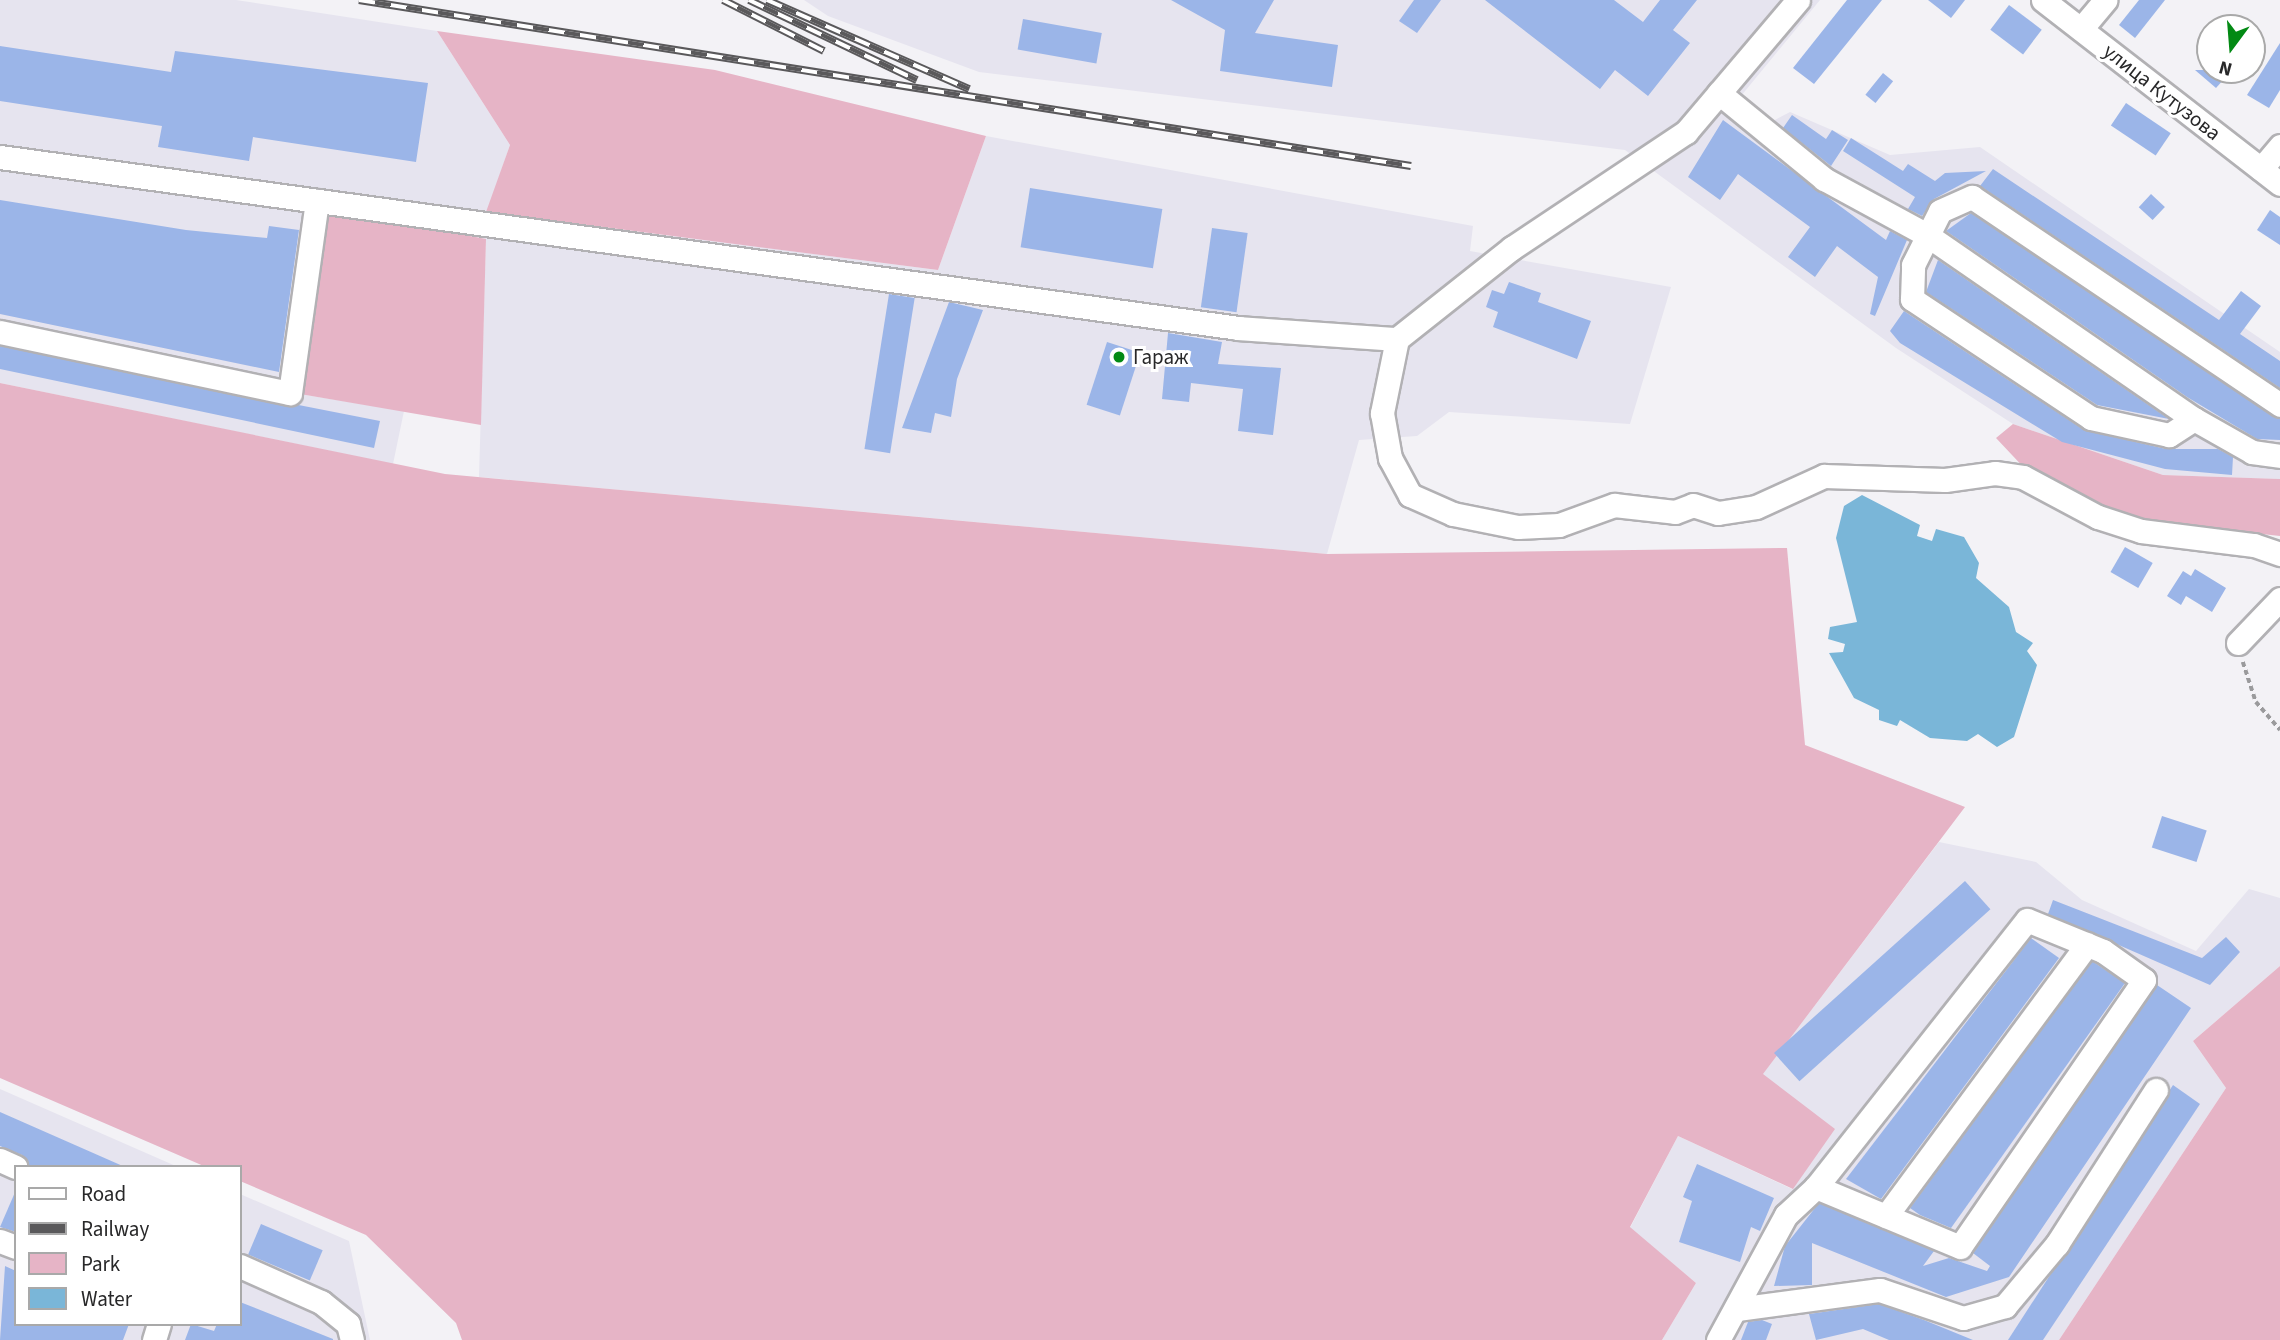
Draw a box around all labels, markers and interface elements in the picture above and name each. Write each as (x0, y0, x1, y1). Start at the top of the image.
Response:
north arrow (2196, 14, 2266, 84)
street label: улица Кутузова (2098, 38, 2226, 146)
text: N (2216, 53, 2235, 82)
place label: Гараж (1133, 344, 1188, 370)
marker: Гараж (1111, 349, 1127, 365)
legend (14, 1165, 242, 1326)
text: Road (81, 1179, 126, 1209)
text: Railway (81, 1214, 149, 1244)
text: Park (81, 1249, 120, 1279)
text: Water (81, 1284, 132, 1314)

